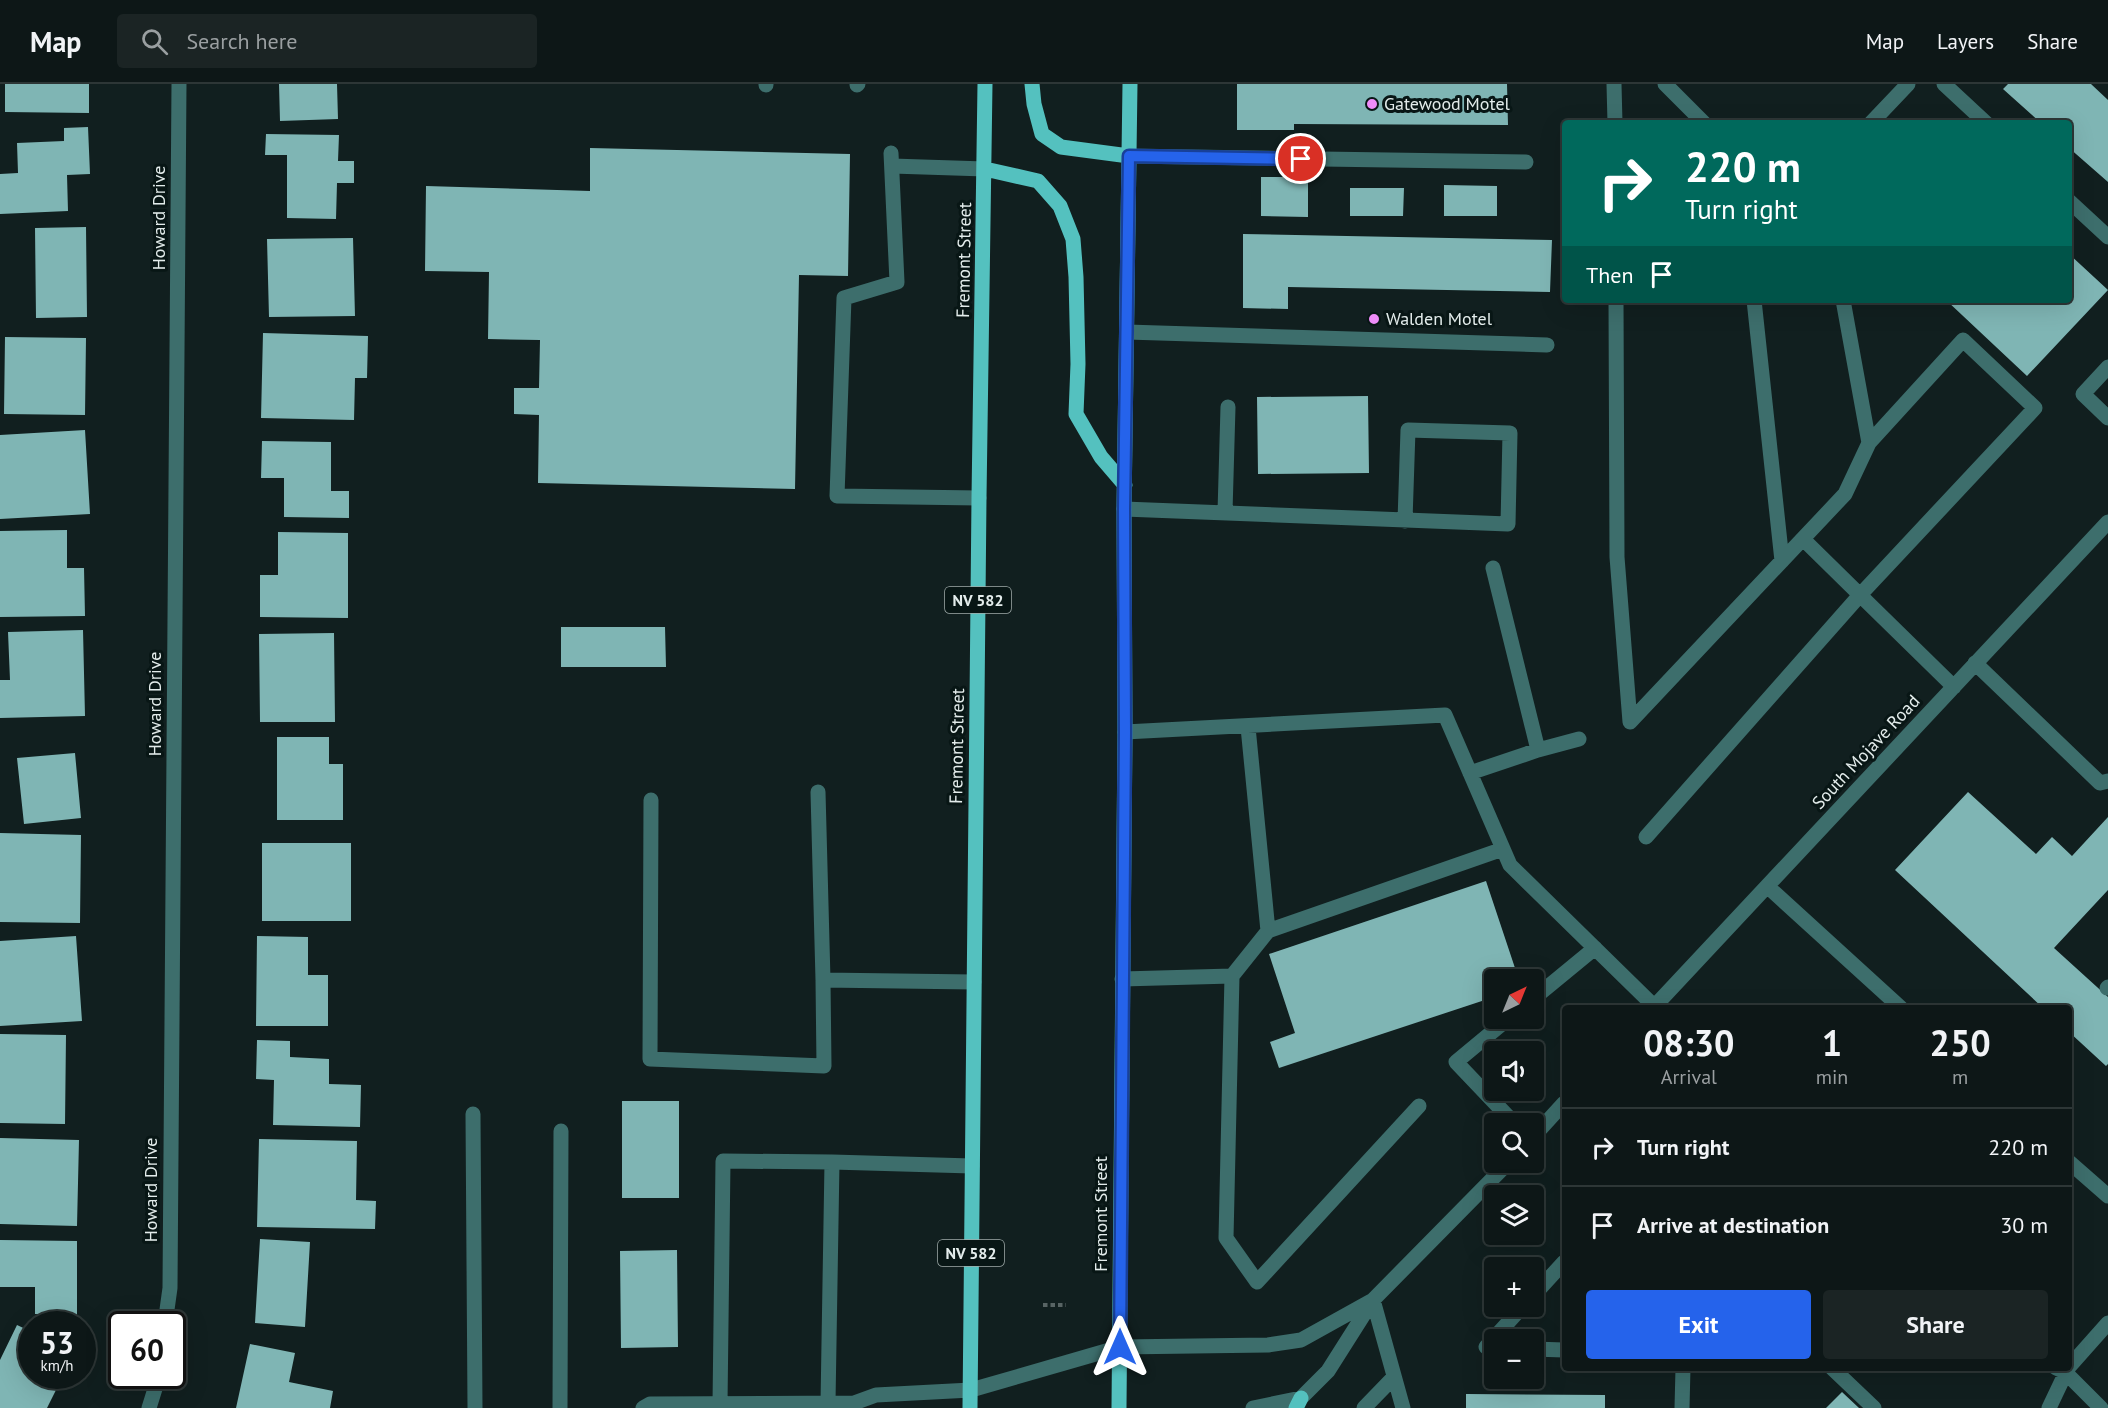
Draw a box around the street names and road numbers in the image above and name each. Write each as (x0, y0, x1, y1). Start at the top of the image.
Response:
street label: Howard Drive (147, 166, 170, 270)
street label: Fremont Street (951, 202, 976, 318)
road number: NV 582 (945, 587, 1011, 613)
street label: Howard Drive (143, 652, 166, 756)
street label: Fremont Street (944, 688, 969, 804)
street label: South Mojave Road (1807, 690, 1924, 814)
street label: Howard Drive (139, 1138, 162, 1242)
street label: Fremont Street (1089, 1156, 1112, 1272)
road number: NV 582 (938, 1240, 1004, 1266)

